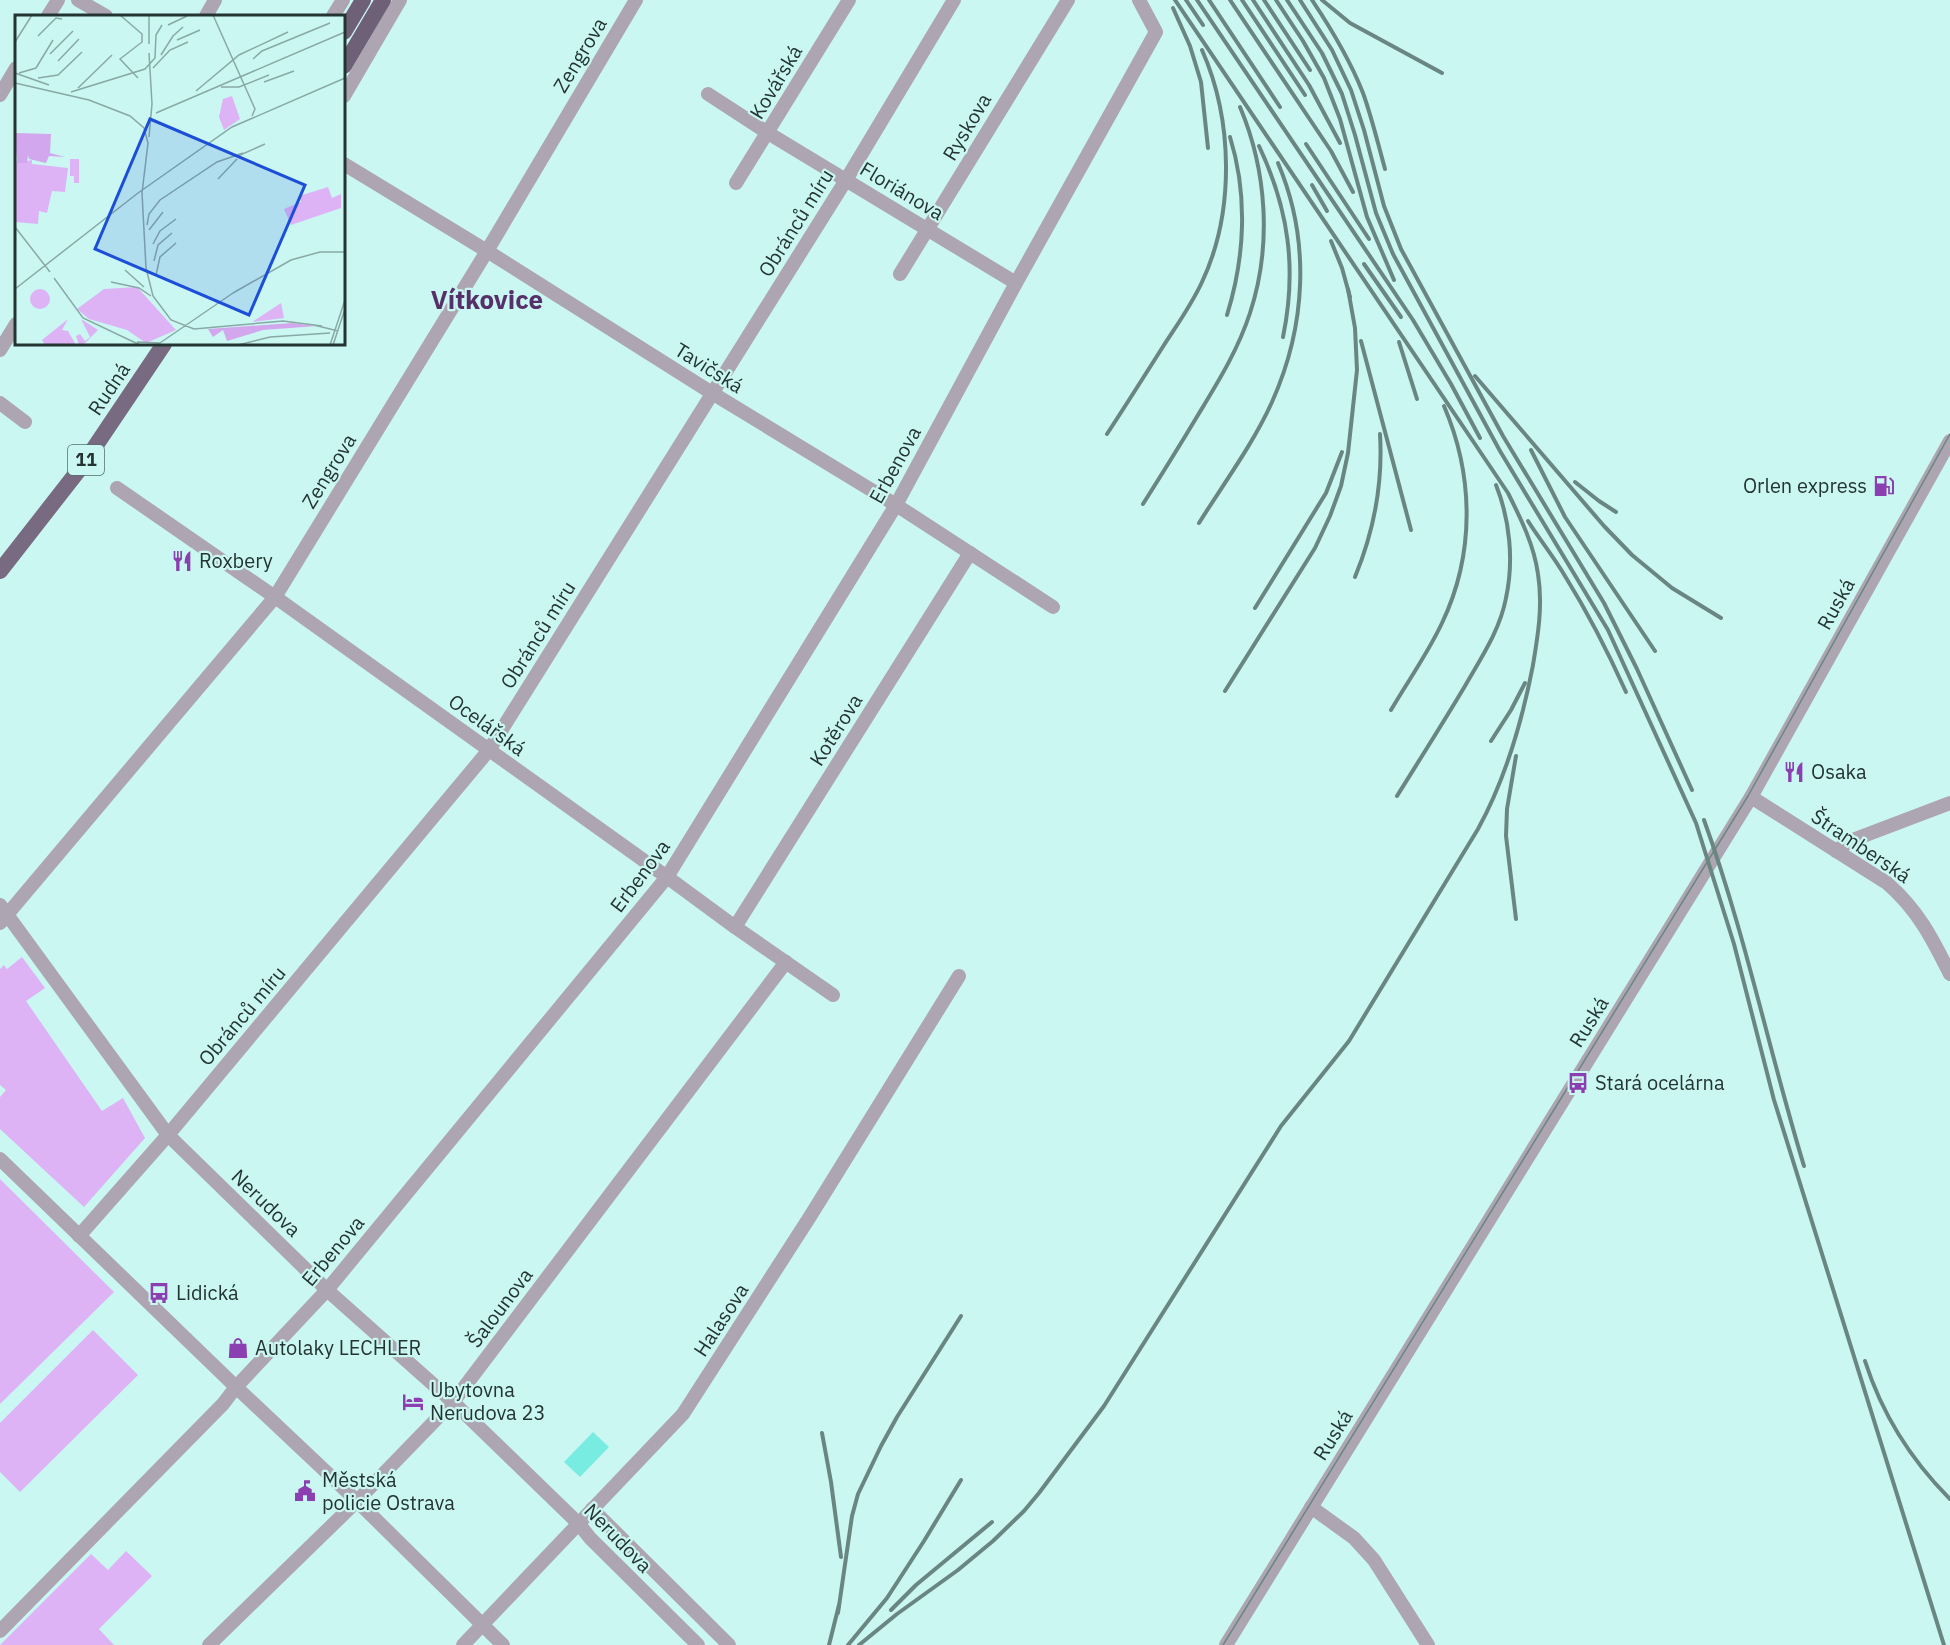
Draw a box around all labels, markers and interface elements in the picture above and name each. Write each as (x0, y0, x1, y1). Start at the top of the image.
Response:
street label: Zengrova (547, 12, 613, 97)
inset map (15, 15, 345, 345)
street label: Kovářská (743, 39, 808, 124)
street label: Ryskova (936, 88, 997, 165)
street label: Floriánova (855, 155, 950, 226)
street label: Obránců míru (752, 164, 839, 282)
district label: Vítkovice (431, 282, 543, 316)
street label: Tavičská (670, 336, 749, 399)
street label: Rudná (81, 357, 136, 420)
street label: Erbenova (862, 421, 927, 508)
street label: Zengrova (295, 428, 362, 513)
road number: 11 (68, 445, 104, 475)
place label: Orlen express (1743, 472, 1867, 499)
fuel station icon: Orlen express (1872, 474, 1896, 498)
place label: Roxbery (199, 547, 273, 574)
restaurant icon: Roxbery (170, 549, 194, 573)
street label: Ruská (1810, 573, 1861, 634)
street label: Obránců míru (494, 576, 581, 694)
street label: Ocelářská (443, 687, 532, 762)
street label: Kotěrova (803, 688, 868, 771)
place label: Osaka (1811, 758, 1867, 785)
restaurant icon: Osaka (1782, 760, 1806, 784)
street label: Štramberská (1806, 802, 1917, 889)
street label: Erbenova (603, 834, 676, 917)
street label: Obránců míru (192, 960, 291, 1071)
street label: Ruská (1563, 991, 1615, 1052)
place label: Stará ocelárna (1595, 1069, 1725, 1096)
bus stop icon: Stará ocelárna (1566, 1071, 1590, 1095)
street label: Nerudova (226, 1163, 307, 1243)
street label: Erbenova (295, 1209, 370, 1292)
street label: Šalounova (461, 1262, 539, 1353)
street label: Halasova (687, 1278, 754, 1361)
place label: Lidická (176, 1279, 239, 1306)
bus stop icon: Lidická (147, 1281, 171, 1305)
place label: Autolaky LECHLER (255, 1334, 421, 1361)
shop icon: Autolaky LECHLER (226, 1336, 250, 1360)
place label: Ubytovna Nerudova 23 (430, 1376, 546, 1426)
hotel icon: Ubytovna Nerudova 23 (401, 1390, 425, 1414)
street label: Ruská (1307, 1404, 1359, 1465)
place label: Městská policie Ostrava (322, 1466, 455, 1516)
public building icon: Městská policie Ostrava (293, 1479, 317, 1503)
street label: Nerudova (578, 1497, 658, 1578)

